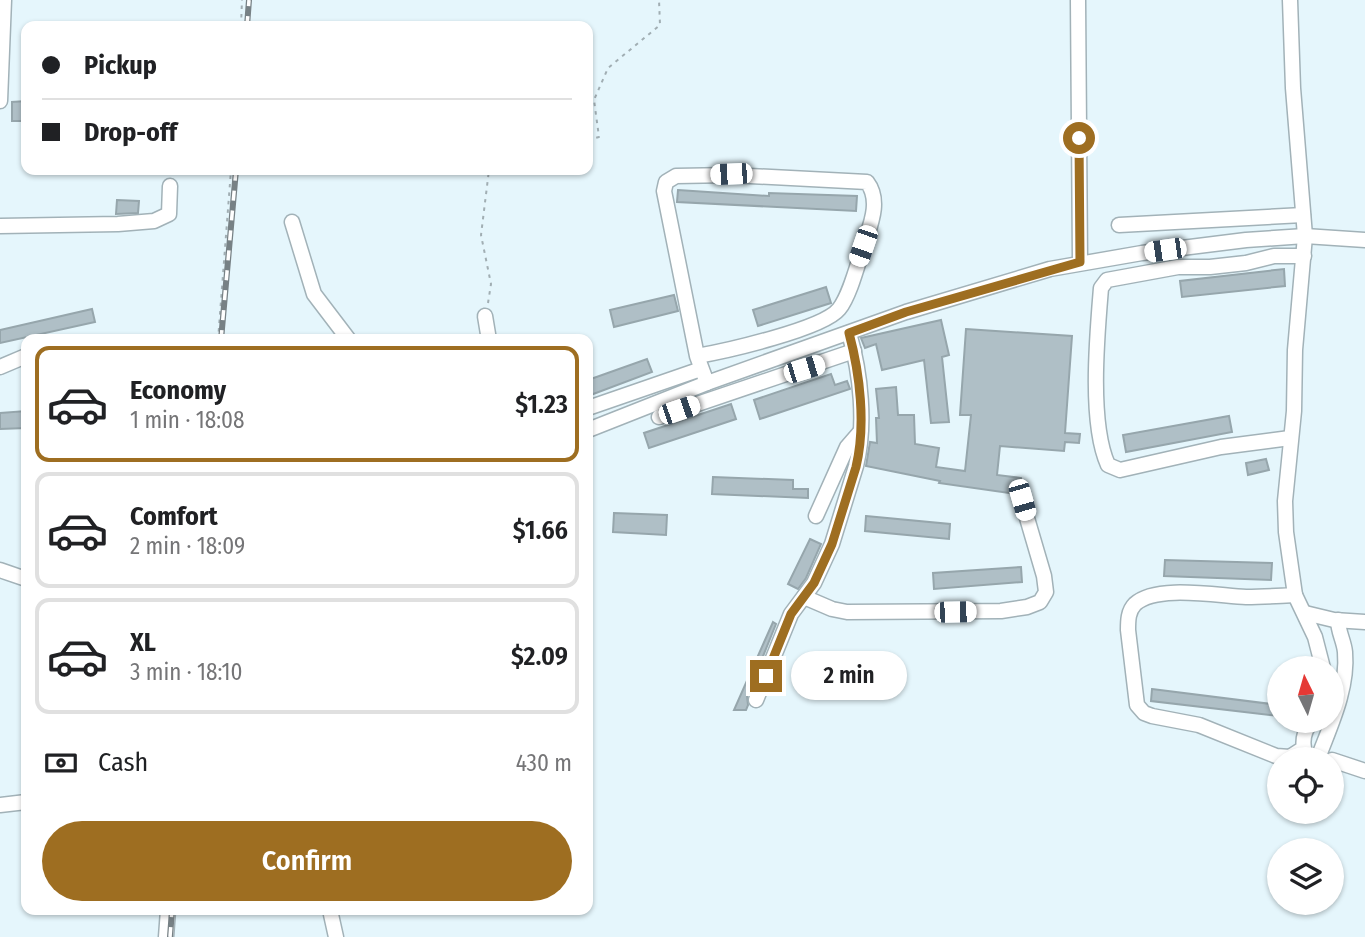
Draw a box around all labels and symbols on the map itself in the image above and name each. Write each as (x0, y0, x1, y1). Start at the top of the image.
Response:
route start (1063, 122, 1095, 154)
car (710, 163, 753, 185)
car (847, 223, 880, 269)
car (1143, 237, 1188, 263)
car (781, 353, 828, 385)
car (656, 393, 703, 427)
car (1007, 477, 1038, 523)
car (934, 601, 977, 623)
callout: 2 min (790, 652, 906, 700)
north arrow (1267, 656, 1344, 733)
route end (750, 660, 782, 692)

